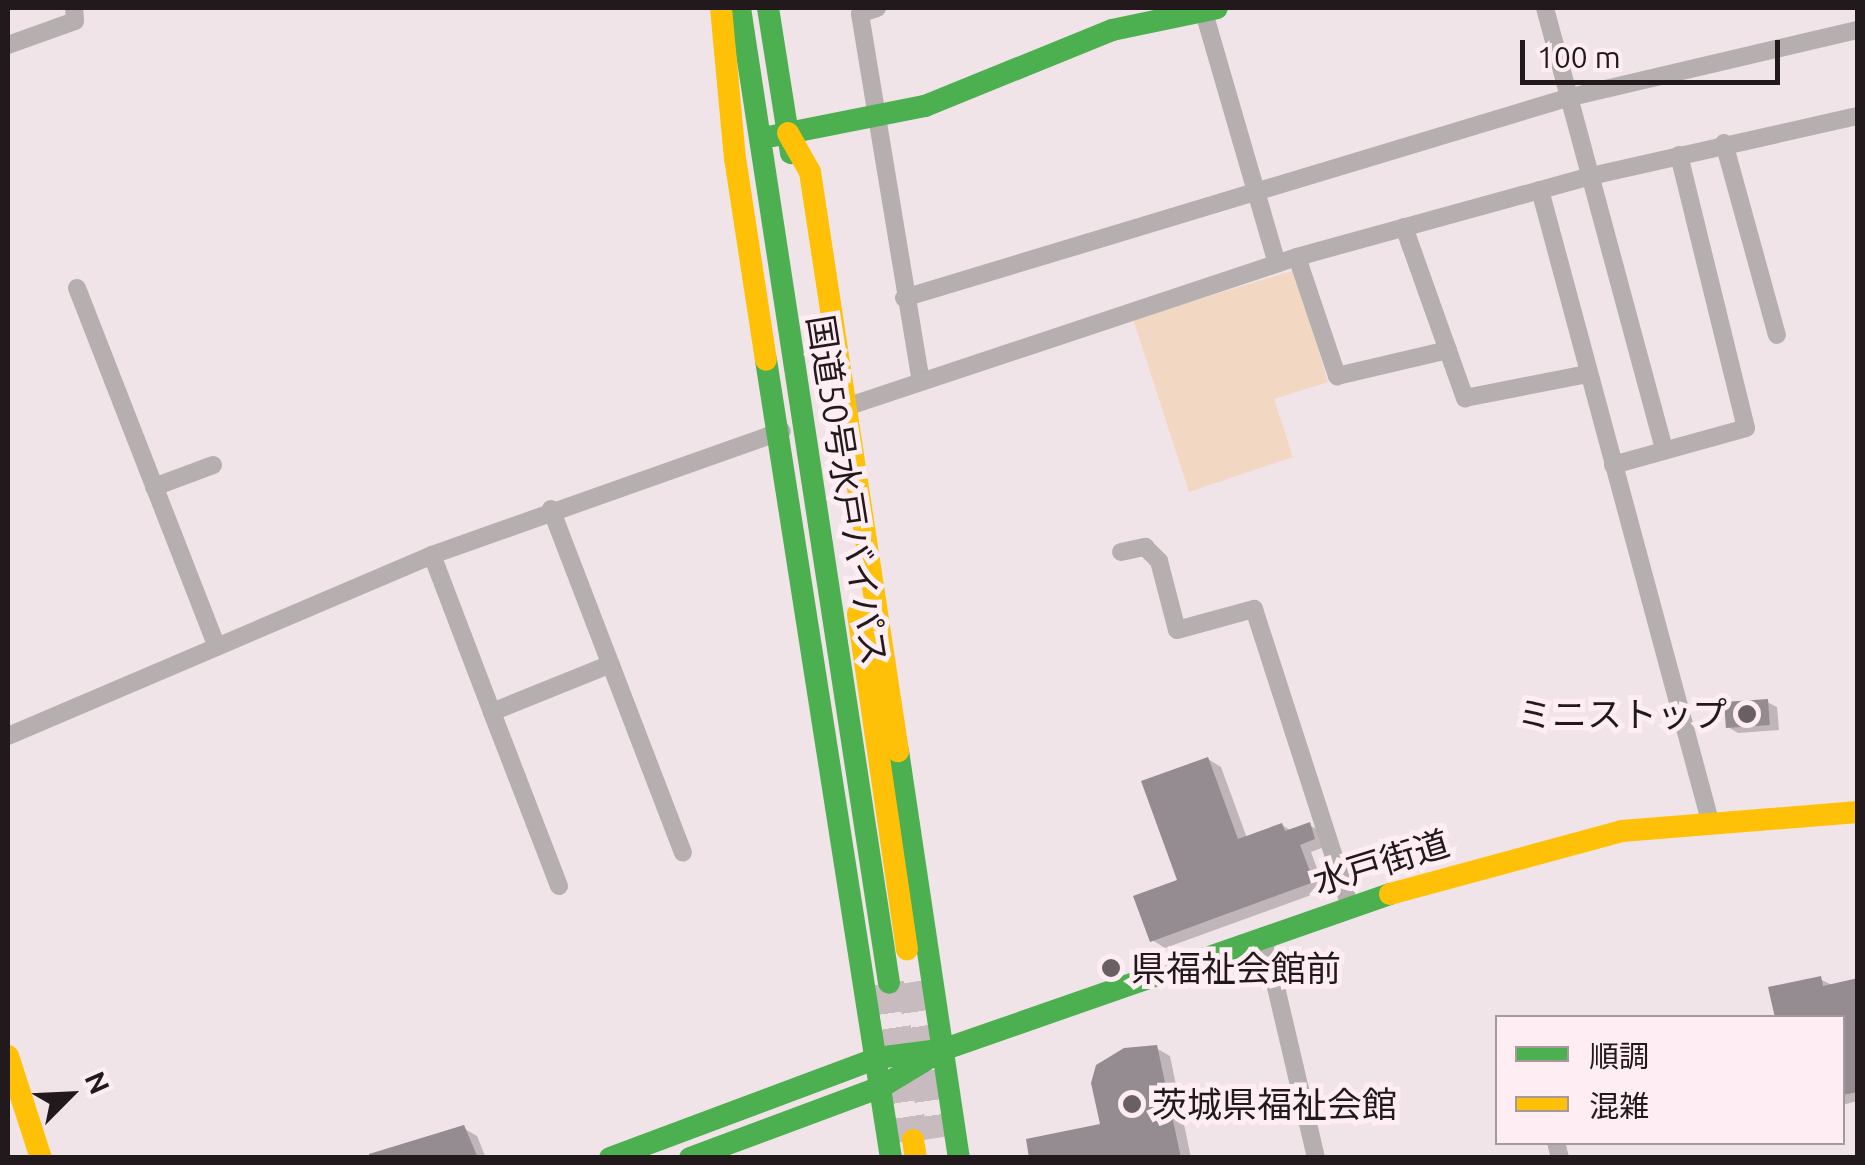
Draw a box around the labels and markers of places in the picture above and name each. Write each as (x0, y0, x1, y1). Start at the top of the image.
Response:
place label: ミニストップ (1517, 693, 1727, 735)
marker: ミニストップ (1736, 703, 1758, 725)
place label: 県福祉会館前 (1131, 947, 1341, 989)
marker: 県福祉会館前 (1100, 957, 1122, 979)
place label: 茨城県福祉会館 (1152, 1083, 1397, 1125)
marker: 茨城県福祉会館 (1121, 1093, 1143, 1115)

